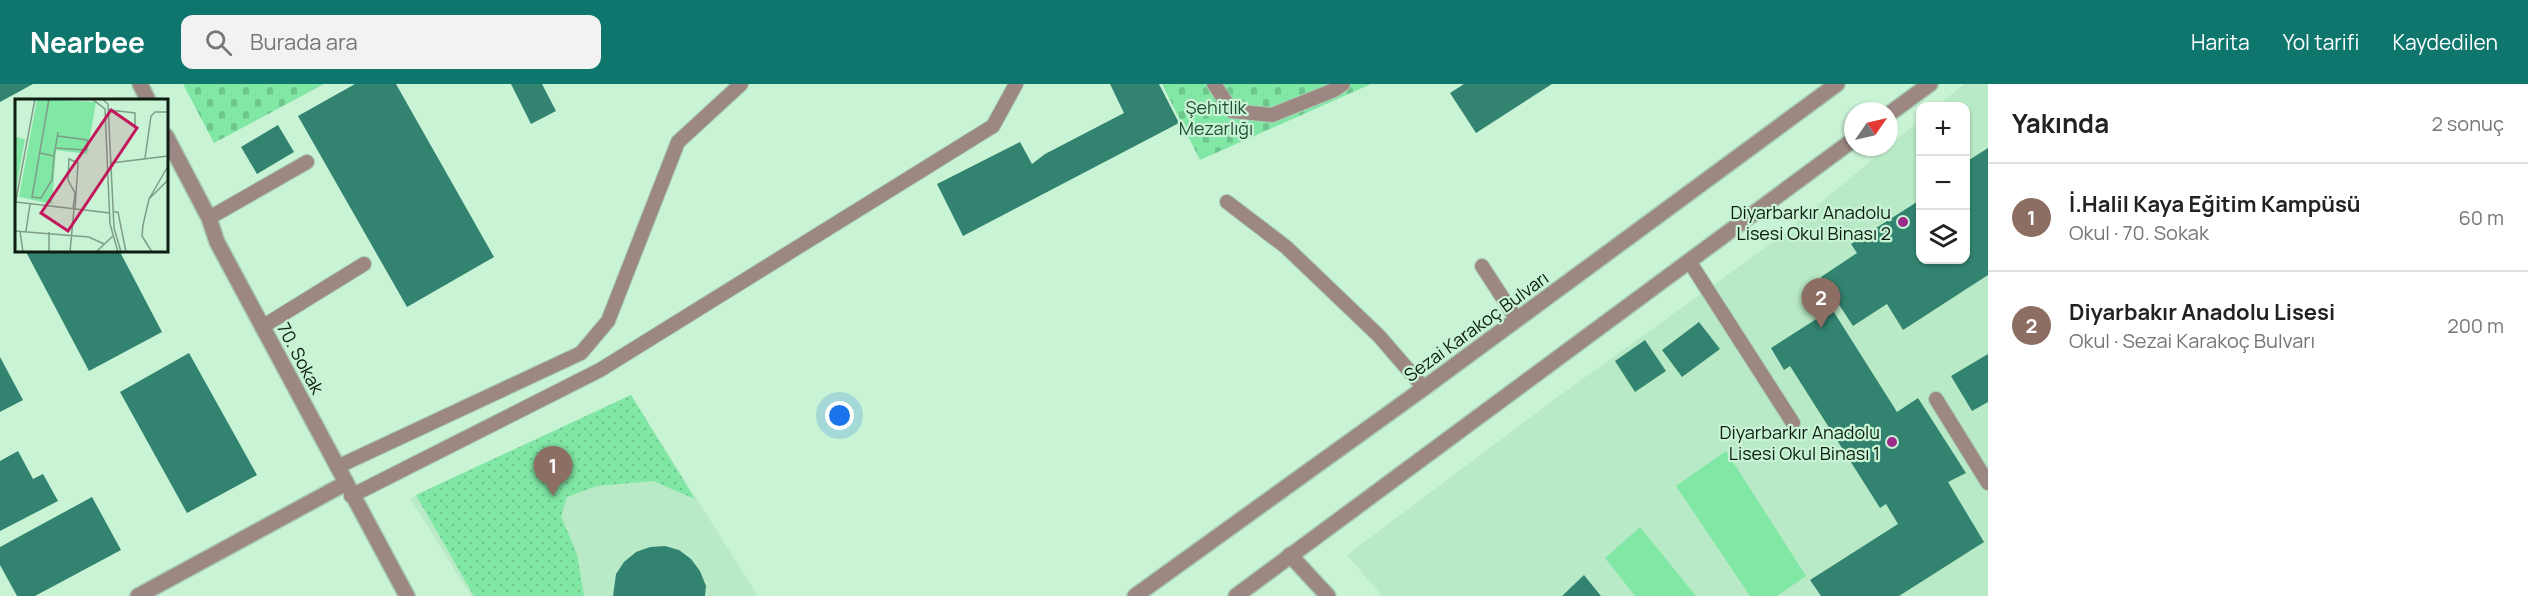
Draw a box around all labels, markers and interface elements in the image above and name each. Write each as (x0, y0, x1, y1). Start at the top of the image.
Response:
search box (181, 15, 601, 69)
text: Nearbee (30, 23, 145, 61)
icon: search (202, 26, 235, 59)
text: Burada ara (250, 27, 358, 57)
text: Harita (2191, 28, 2250, 56)
text: Yol tarifi (2283, 28, 2359, 56)
text: Kaydedilen (2392, 28, 2498, 56)
park label: Şehitlik Mezarlığı (1179, 95, 1253, 140)
inset map (15, 99, 168, 252)
north arrow (1844, 102, 1898, 156)
map controls (1916, 102, 1970, 264)
button: + (1916, 102, 1970, 156)
text: Yakında (2012, 105, 2109, 141)
text: 2 sonuç (2431, 110, 2504, 137)
button: − (1916, 156, 1970, 210)
text: İ.Halil Kaya Eğitim Kampüsü (2069, 189, 2361, 219)
place label: Diyarbarkır Anadolu Lisesi Okul Binası 2 (1730, 200, 1891, 245)
text: 1 (2027, 204, 2036, 231)
text: 60 m (2458, 204, 2504, 231)
button: layers (1916, 210, 1970, 264)
marker: Diyarbarkır Anadolu Lisesi Okul Binası 2 (1896, 215, 1910, 229)
text: Okul · 70. Sokak (2069, 219, 2209, 246)
street label: Sezai Karakoç Bulvarı (1399, 265, 1553, 387)
pin: 2 (1802, 278, 1840, 328)
text: Diyarbakır Anadolu Lisesi (2069, 297, 2335, 327)
text: 2 (2026, 312, 2037, 339)
text: 200 m (2447, 312, 2504, 339)
street label: 70. Sokak (272, 318, 330, 399)
text: Okul · Sezai Karakoç Bulvarı (2069, 327, 2315, 354)
your location (825, 401, 854, 430)
place label: Diyarbarkır Anadolu Lisesi Okul Binası 1 (1719, 420, 1880, 465)
marker: Diyarbarkır Anadolu Lisesi Okul Binası 1 (1885, 435, 1899, 449)
pin: 1 (534, 446, 572, 496)

